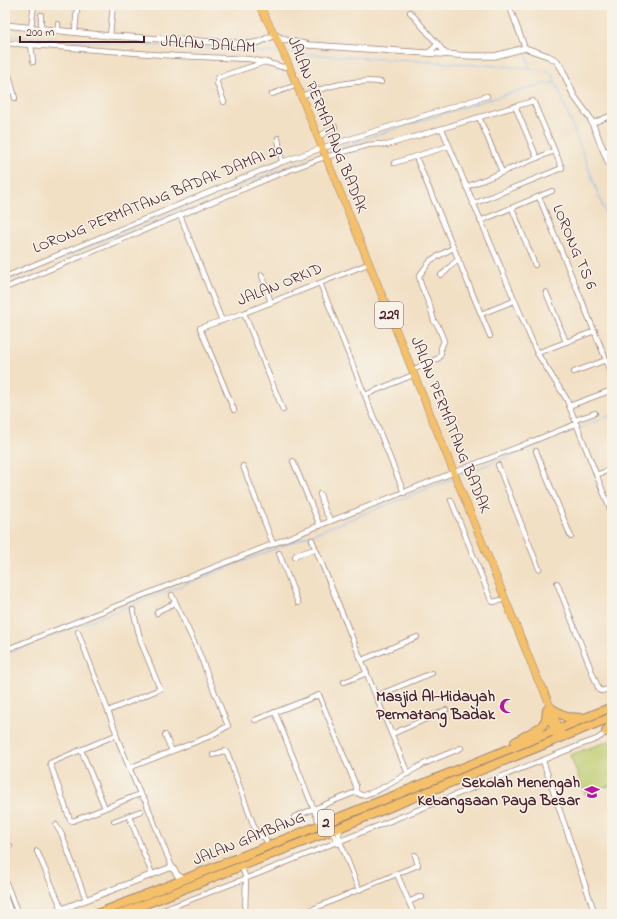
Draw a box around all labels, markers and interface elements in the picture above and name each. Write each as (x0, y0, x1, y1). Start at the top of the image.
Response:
scale bar (20, 18, 144, 44)
text: 200 m (26, 24, 55, 42)
street label: JALAN DALAM (160, 30, 256, 60)
street label: JALAN PERMATANG BADAK (281, 33, 374, 217)
street label: LORONG PERMATANG BADAK DAMAI 20 (29, 138, 287, 260)
street label: LORONG TS 6 (545, 201, 603, 293)
street label: JALAN ORKID (234, 257, 326, 313)
road number: 229 (375, 302, 403, 328)
street label: JALAN PERMATANG BADAK (404, 333, 497, 517)
place label: Masjid Al-Hidayah Permatang Badak (376, 685, 496, 728)
mosque icon: Masjid Al-Hidayah Permatang Badak (498, 697, 516, 715)
place label: Sekolah Menengah Kebangsaan Paya Besar (417, 771, 581, 814)
school or university icon: Sekolah Menengah Kebangsaan Paya Besar (583, 783, 601, 801)
street label: JALAN GAMBANG (189, 806, 309, 872)
road number: 2 (318, 810, 334, 836)

